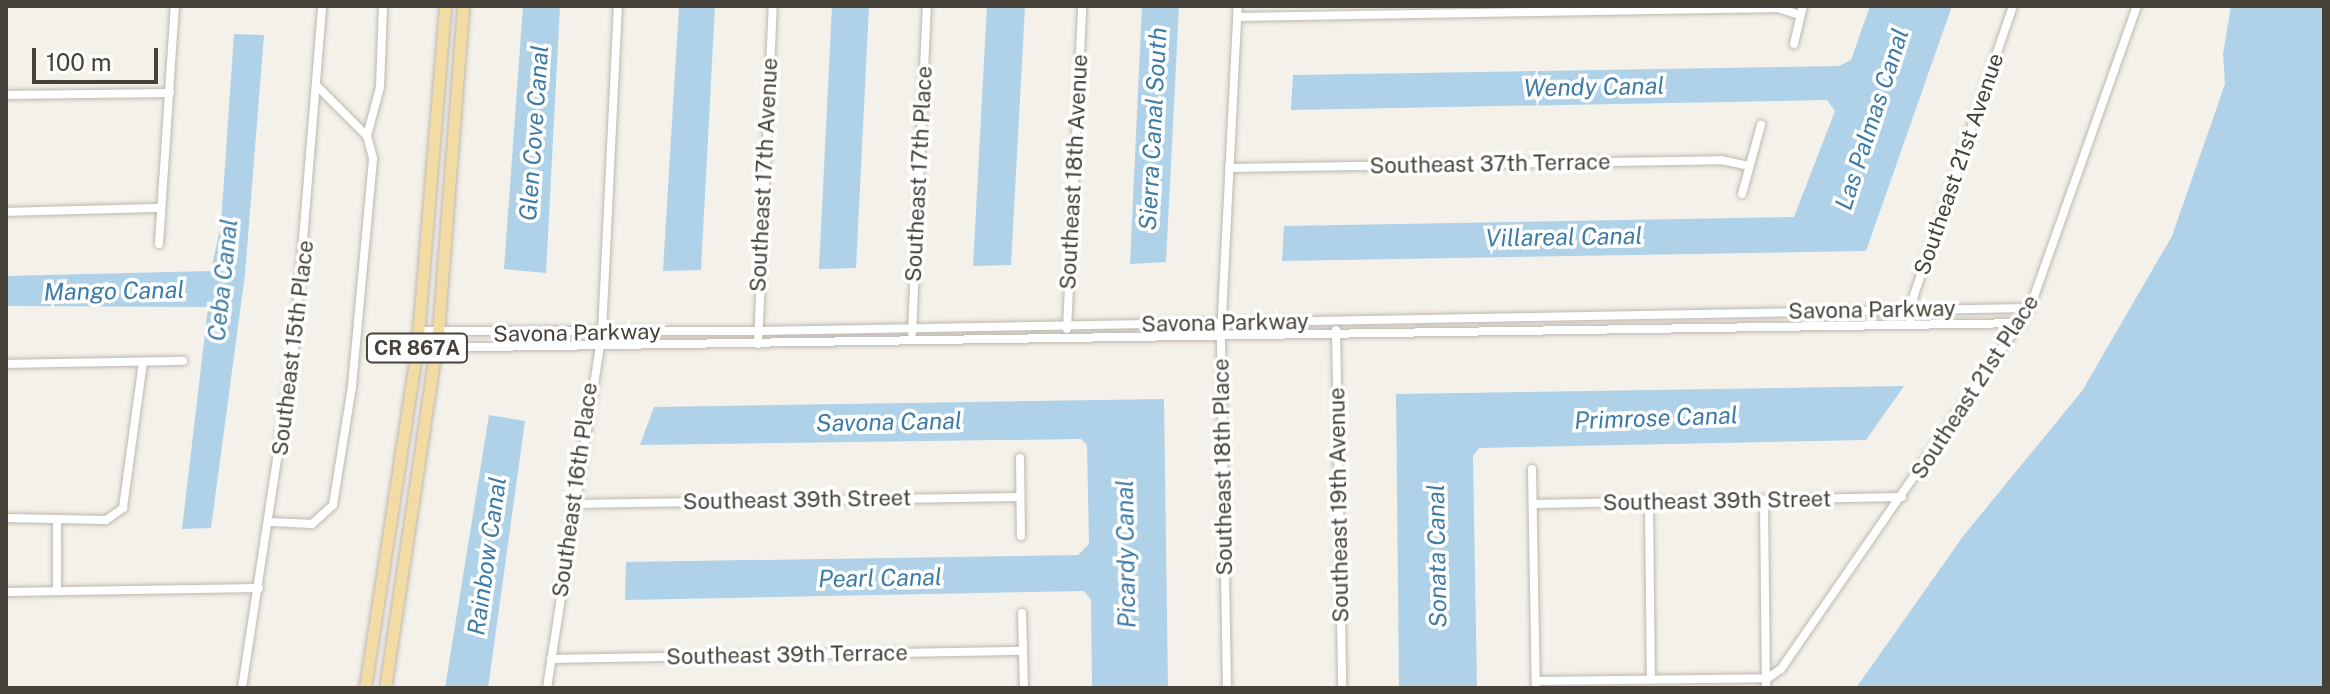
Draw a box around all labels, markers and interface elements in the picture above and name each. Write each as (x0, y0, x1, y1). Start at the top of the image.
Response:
water label: Las Palmas Canal (1829, 25, 1915, 213)
water label: Sierra Canal South (1133, 27, 1173, 231)
scale bar (36, 32, 162, 82)
water label: Glen Cove Canal (513, 44, 555, 222)
text: 100 m (46, 48, 112, 76)
street label: Southeast 21st Avenue (1909, 50, 2009, 278)
street label: Southeast 18th Avenue (1055, 54, 1093, 290)
street label: Southeast 17th Avenue (745, 57, 783, 293)
street label: Southeast 17th Place (900, 65, 938, 283)
water label: Wendy Canal (1523, 71, 1665, 103)
street label: Southeast 37th Terrace (1369, 149, 1611, 179)
water label: Ceba Canal (202, 217, 244, 343)
water label: Villareal Canal (1485, 221, 1643, 253)
street label: Southeast 15th Place (267, 239, 319, 457)
water label: Mango Canal (43, 275, 185, 307)
street label: Southeast 21st Place (1906, 290, 2044, 484)
street label: Savona Parkway (1788, 295, 1956, 325)
street label: Savona Parkway (1141, 308, 1309, 338)
street label: Savona Parkway (493, 318, 661, 348)
road number: CR 867A (365, 332, 469, 364)
street label: Southeast 18th Place (1208, 358, 1238, 576)
street label: Southeast 16th Place (547, 381, 603, 599)
street label: Southeast 19th Avenue (1324, 387, 1354, 623)
water label: Primrose Canal (1574, 401, 1738, 435)
water label: Savona Canal (816, 406, 962, 438)
water label: Rainbow Canal (462, 475, 512, 637)
water label: Picardy Canal (1110, 480, 1142, 628)
water label: Sonata Canal (1421, 484, 1453, 628)
street label: Southeast 39th Street (682, 485, 912, 515)
street label: Southeast 39th Street (1602, 486, 1832, 516)
water label: Pearl Canal (818, 563, 942, 593)
street label: Southeast 39th Terrace (666, 640, 908, 670)

